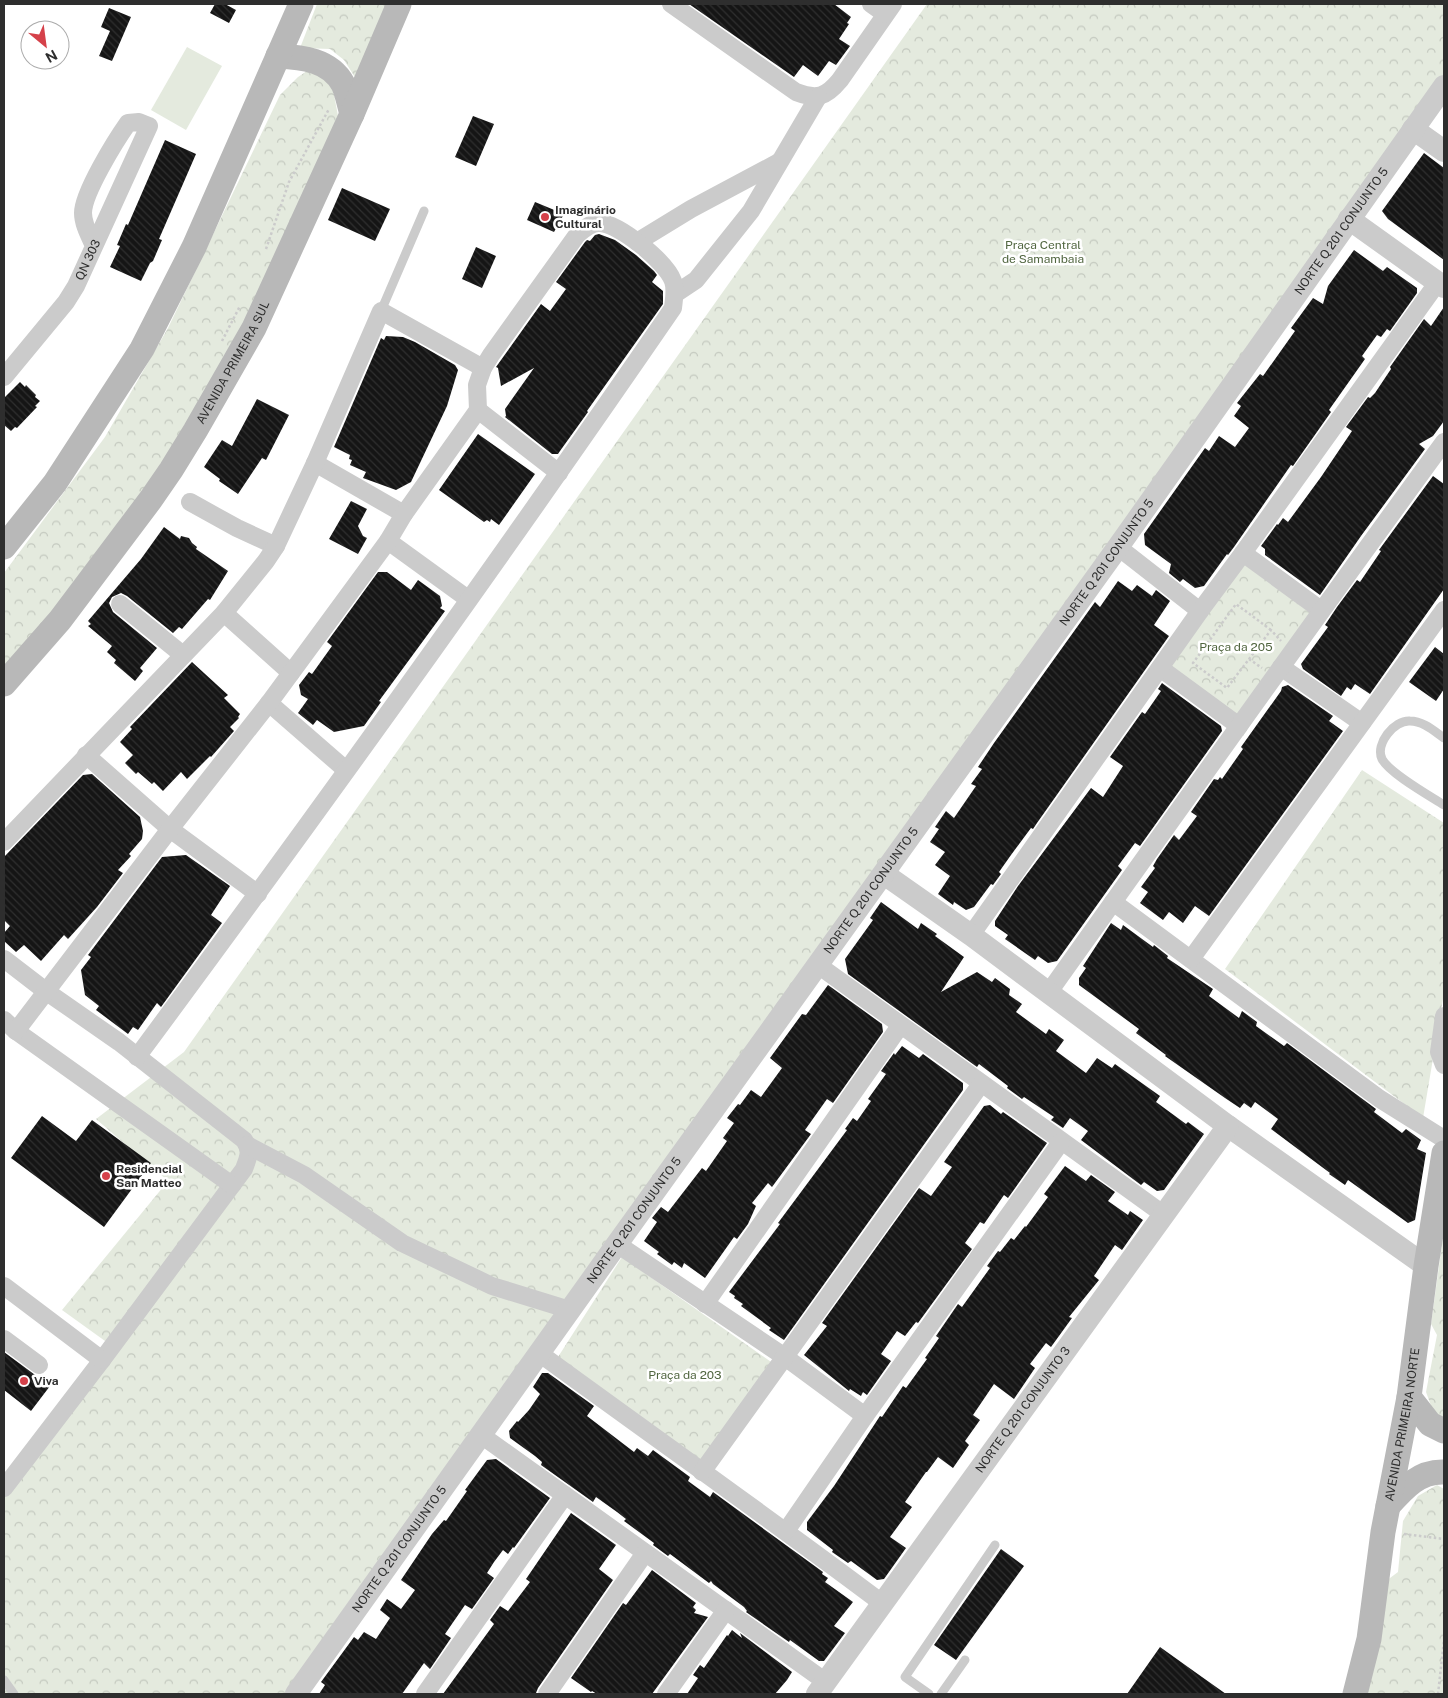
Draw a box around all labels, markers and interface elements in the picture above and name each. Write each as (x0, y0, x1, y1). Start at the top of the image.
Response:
north arrow (20, 20, 70, 70)
text: N (43, 47, 60, 66)
street label: NORTE Q 201 CONJUNTO 5 (1292, 165, 1391, 297)
place label: Imaginário Cultural (555, 203, 616, 231)
marker: Imaginário Cultural (539, 211, 551, 223)
street label: QN 303 (73, 237, 103, 282)
park label: Praça Central de Samambaia (1002, 238, 1084, 266)
street label: AVENIDA PRIMEIRA SUL (194, 299, 272, 426)
street label: NORTE Q 201 CONJUNTO 5 (1057, 496, 1157, 628)
park label: Praça da 205 (1199, 640, 1273, 654)
street label: NORTE Q 201 CONJUNTO 5 (821, 824, 921, 957)
street label: NORTE Q 201 CONJUNTO 5 (584, 1154, 684, 1286)
place label: Residencial San Matteo (116, 1162, 182, 1190)
marker: Residencial San Matteo (100, 1170, 112, 1182)
street label: NORTE Q 201 CONJUNTO 3 (972, 1344, 1073, 1475)
street label: AVENIDA PRIMEIRA NORTE (1382, 1347, 1422, 1502)
park label: Praça da 203 (648, 1368, 722, 1382)
place label: Viva (34, 1374, 59, 1388)
marker: Viva (18, 1375, 30, 1387)
street label: NORTE Q 201 CONJUNTO 5 (349, 1483, 449, 1615)

